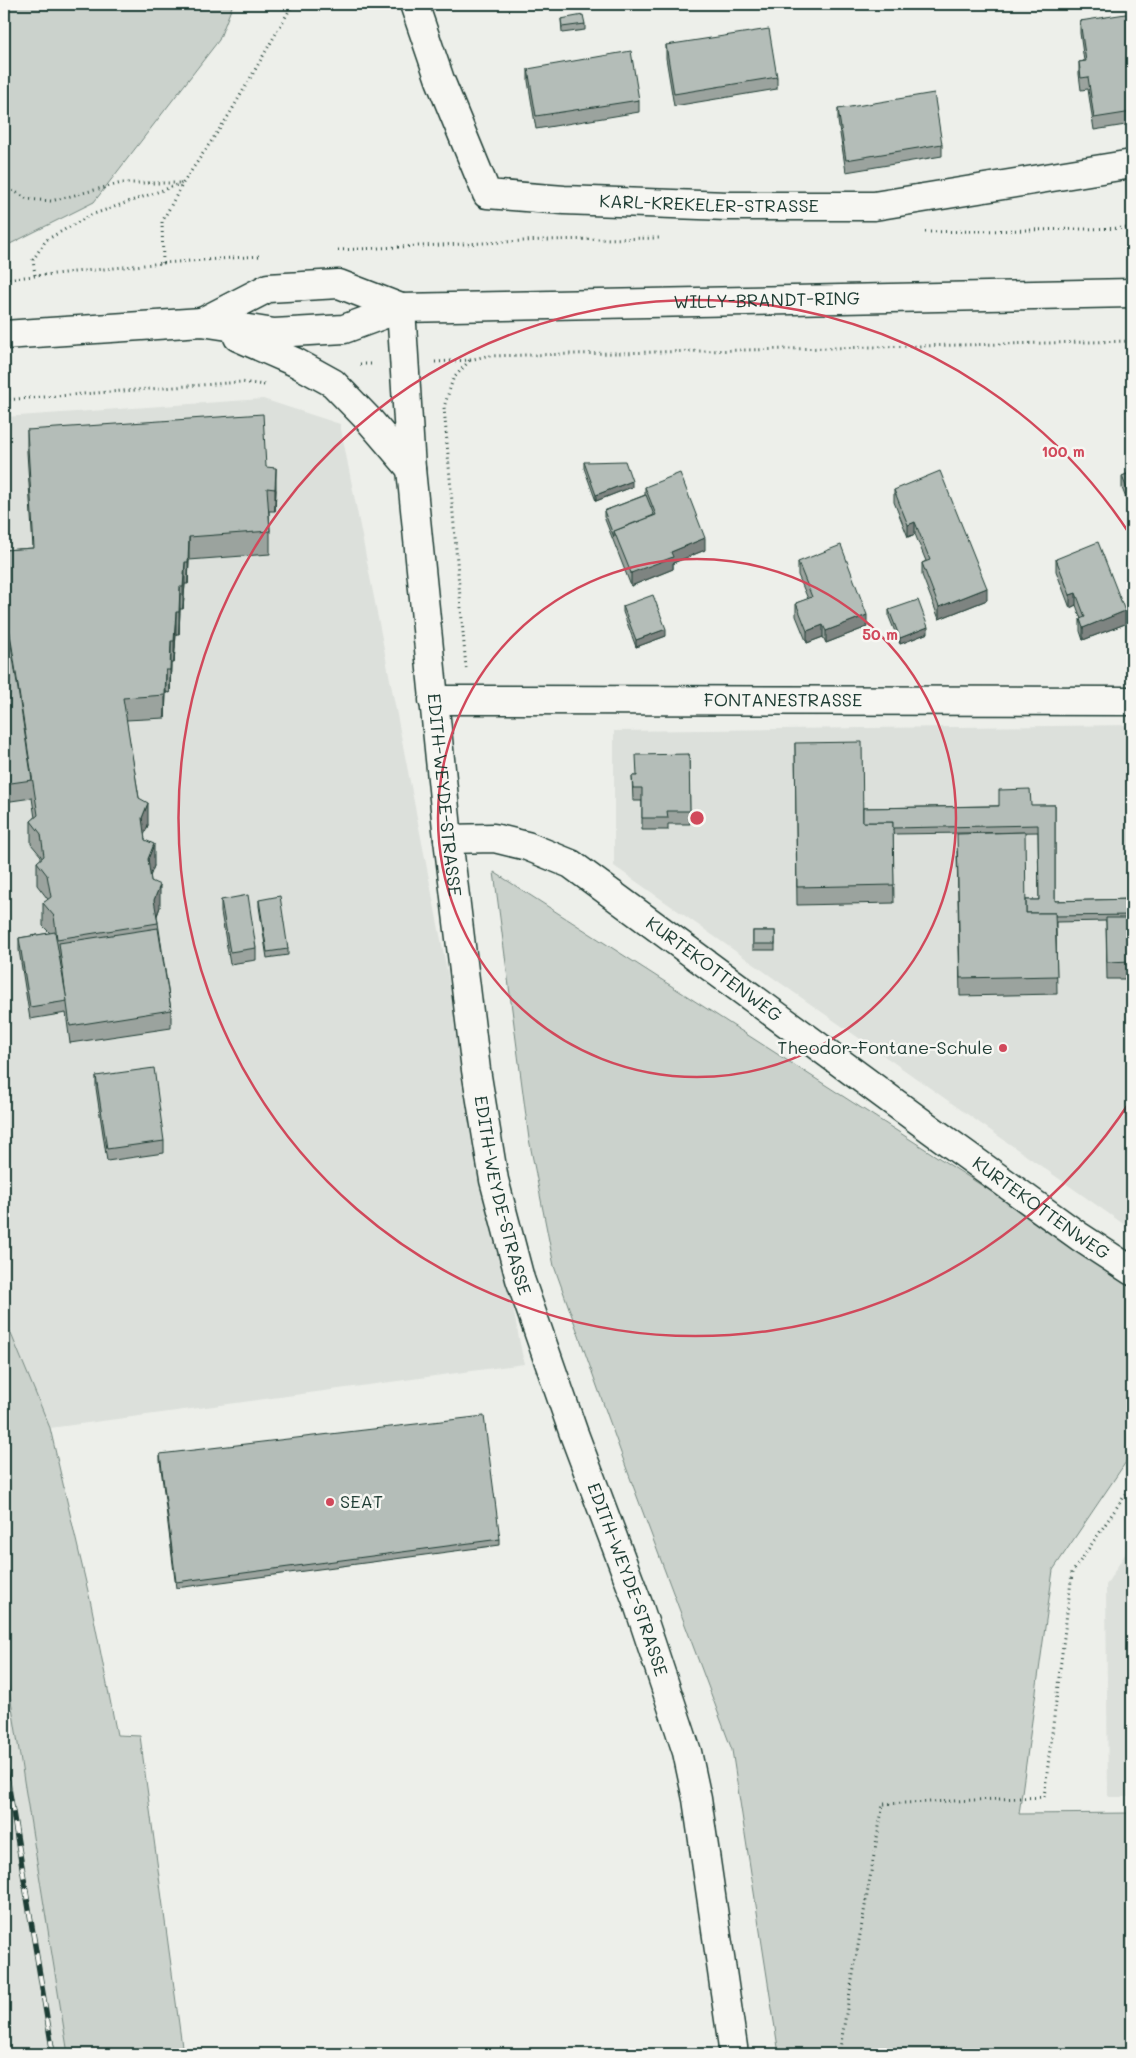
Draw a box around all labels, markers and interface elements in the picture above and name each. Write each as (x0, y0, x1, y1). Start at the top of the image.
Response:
street label: KARL-KREKELER-STRASSE (599, 188, 819, 217)
street label: WILLY-BRANDT-RING (673, 286, 860, 313)
text: 100 m (1041, 441, 1085, 461)
text: 50 m (862, 624, 898, 644)
street label: FONTANESTRASSE (704, 687, 862, 712)
street label: EDITH-WEYDE-STRASSE (423, 692, 468, 898)
centre of rings (688, 809, 706, 827)
street label: KURTEKOTTENWEG (642, 910, 787, 1027)
place label: Theodor-Fontane-Schule (777, 1035, 993, 1059)
marker: Theodor-Fontane-Schule (997, 1042, 1009, 1054)
street label: EDITH-WEYDE-STRASSE (469, 1094, 538, 1298)
street label: KURTEKOTTENWEG (968, 1150, 1115, 1264)
street label: EDITH-WEYDE-STRASSE (582, 1479, 674, 1679)
place label: SEAT (340, 1489, 383, 1513)
marker: SEAT (324, 1496, 336, 1508)

